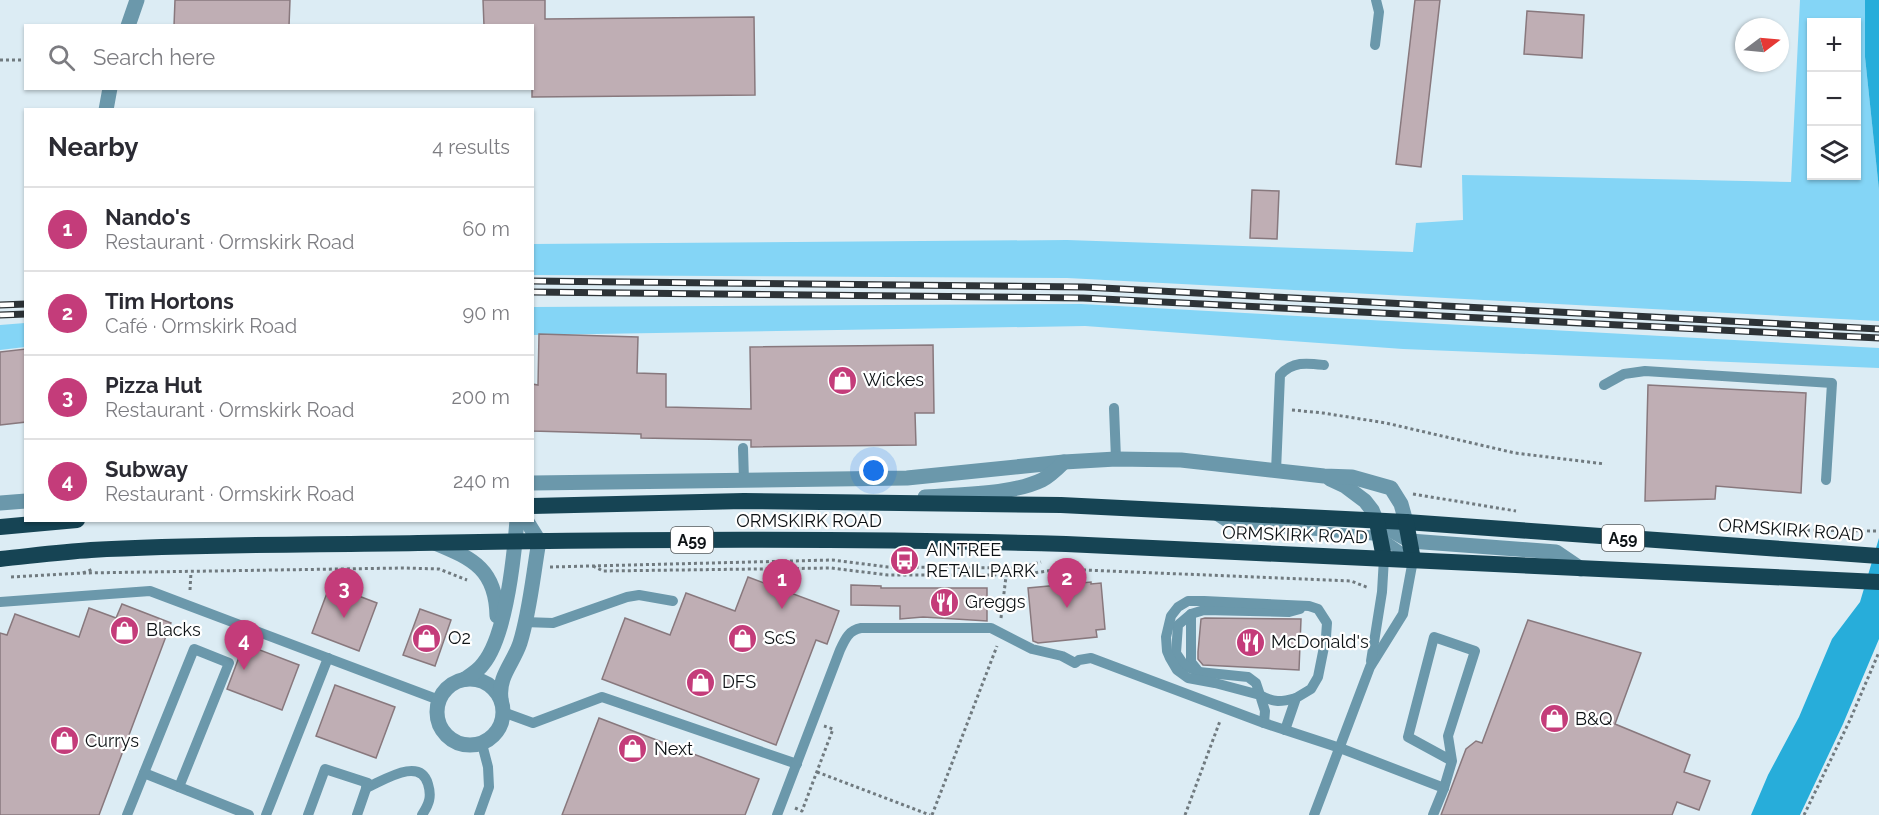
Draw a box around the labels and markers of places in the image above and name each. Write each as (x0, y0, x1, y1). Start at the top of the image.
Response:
shop icon: Wickes (826, 364, 858, 396)
place label: Wickes (863, 369, 924, 390)
place label: AINTREE RETAIL PARK (926, 539, 1036, 581)
bus stop icon: AINTREE RETAIL PARK (889, 544, 921, 576)
pin: 2 (1048, 558, 1086, 608)
pin: 1 (762, 560, 802, 609)
pin: 3 (324, 568, 364, 618)
restaurant icon: Greggs (928, 586, 960, 618)
place label: Greggs (965, 591, 1026, 612)
shop icon: Blacks (109, 614, 141, 646)
place label: Blacks (146, 619, 201, 640)
pin: 4 (224, 620, 264, 670)
shop icon: O2 (411, 622, 443, 654)
shop icon: ScS (727, 622, 759, 654)
restaurant icon: McDonald's (1234, 626, 1266, 658)
place label: O2 (448, 627, 471, 648)
place label: ScS (764, 627, 796, 648)
place label: McDonald's (1271, 631, 1369, 652)
shop icon: DFS (685, 666, 717, 698)
place label: DFS (722, 671, 756, 692)
shop icon: B&Q (1538, 703, 1570, 735)
place label: B&Q (1575, 708, 1612, 729)
shop icon: Currys (48, 725, 80, 757)
place label: Currys (85, 730, 139, 751)
shop icon: Next (617, 733, 649, 765)
place label: Next (654, 738, 693, 759)

